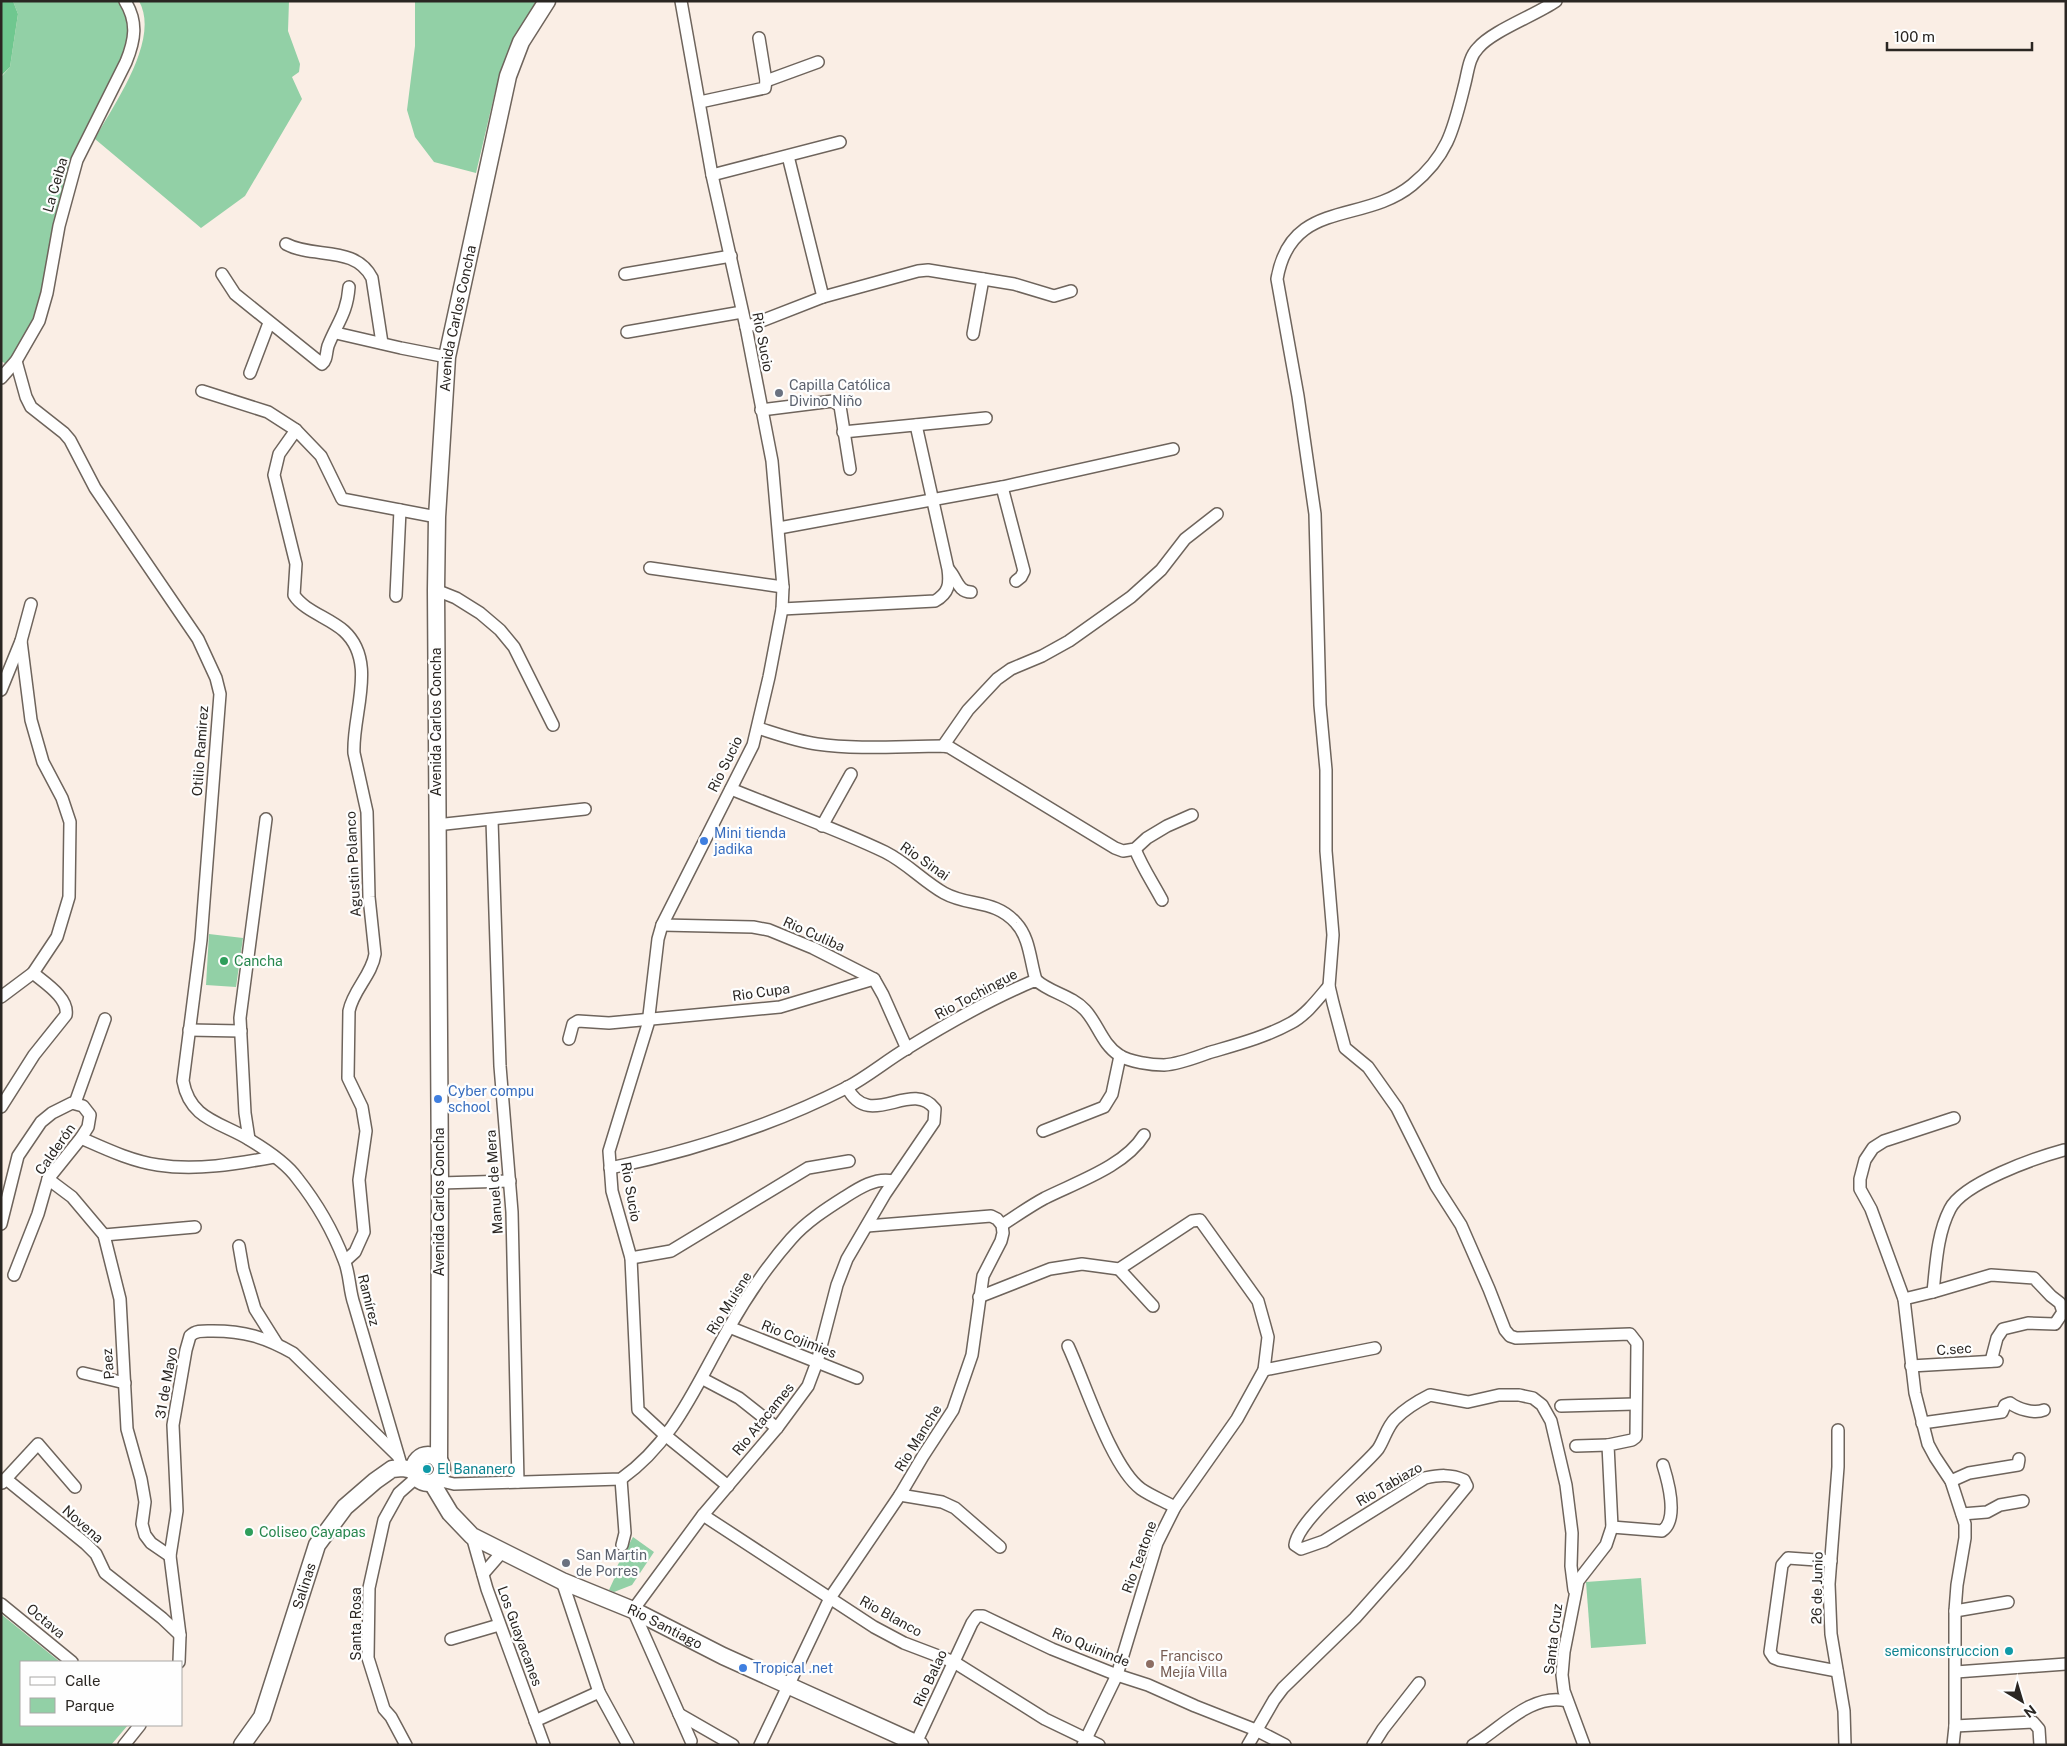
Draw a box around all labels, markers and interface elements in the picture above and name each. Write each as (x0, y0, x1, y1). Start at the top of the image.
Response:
scale bar (1887, 20, 2032, 52)
text: 100 m (1894, 28, 1935, 45)
street label: La Ceiba (40, 156, 70, 214)
street label: Avenida Carlos Concha (437, 244, 479, 392)
street label: Rio Sucio (749, 311, 777, 373)
place label: Capilla Católica Divino Niño (789, 377, 891, 409)
marker: Capilla Católica Divino Niño (773, 387, 785, 399)
street label: Avenida Carlos Concha (428, 648, 444, 796)
street label: Otilio Ramirez (189, 705, 211, 797)
street label: Rio Sucio (705, 733, 745, 795)
street label: Agustin Polanco (342, 811, 364, 917)
place label: Mini tienda jadika (713, 825, 786, 857)
marker: Mini tienda jadika (698, 835, 710, 847)
street label: Rio Sinai (897, 838, 953, 884)
street label: Rio Culiba (781, 913, 847, 955)
place label: Cancha (234, 953, 283, 969)
marker: Cancha (218, 955, 230, 967)
street label: Rio Tochingue (932, 966, 1020, 1022)
street label: Rio Cupa (731, 980, 791, 1004)
place label: Cyber compu school (448, 1083, 534, 1115)
marker: Cyber compu school (432, 1093, 444, 1105)
street label: Calderón (32, 1120, 78, 1178)
street label: Avenida Carlos Concha (431, 1128, 447, 1276)
street label: Manuel de Mera (482, 1129, 506, 1235)
street label: Rio Sucio (618, 1161, 644, 1223)
street label: Rio Muisne (703, 1268, 755, 1337)
street label: Ramírez (355, 1273, 383, 1328)
street label: Rio Cojimies (759, 1317, 839, 1361)
street label: C.sec (1936, 1340, 1972, 1358)
street label: 31 de Mayo (152, 1346, 180, 1420)
street label: Paez (99, 1348, 117, 1380)
street label: Rio Atacames (729, 1379, 797, 1459)
street label: Rio Manche (891, 1402, 945, 1474)
street label: Rio Tabiazo (1353, 1459, 1425, 1509)
place label: El Bananero (437, 1461, 515, 1477)
marker: El Bananero (421, 1463, 433, 1475)
street label: Novena (59, 1502, 107, 1546)
street label: Rio Teatone (1119, 1519, 1160, 1595)
place label: Coliseo Cayapas (259, 1524, 366, 1540)
marker: Coliseo Cayapas (243, 1526, 255, 1538)
place label: San Martin de Porres (576, 1547, 647, 1579)
street label: 26 de Junio (1808, 1551, 1826, 1625)
marker: San Martin de Porres (560, 1557, 572, 1569)
street label: Salinas (289, 1561, 319, 1611)
street label: Los Guayacanes (494, 1584, 546, 1688)
street label: Santa Rosa (348, 1587, 364, 1661)
street label: Rio Blanco (857, 1592, 925, 1640)
street label: Octava (24, 1600, 68, 1642)
street label: Rio Santiago (625, 1601, 705, 1652)
street label: Santa Cruz (1541, 1602, 1565, 1675)
street label: Rio Quininde (1050, 1624, 1132, 1670)
place label: semiconstruccion (1884, 1643, 1999, 1659)
marker: semiconstruccion (2003, 1645, 2015, 1657)
street label: Rio Balao (910, 1647, 950, 1709)
place label: Francisco Mejía Villa (1160, 1648, 1227, 1680)
marker: Francisco Mejía Villa (1144, 1658, 1156, 1670)
place label: Tropical .net (753, 1660, 833, 1676)
legend (20, 1661, 182, 1726)
marker: Tropical .net (737, 1662, 749, 1674)
text: Calle (65, 1672, 101, 1689)
north arrow (1997, 1676, 2047, 1726)
text: Parque (65, 1697, 115, 1714)
text: N (2021, 1702, 2039, 1721)

